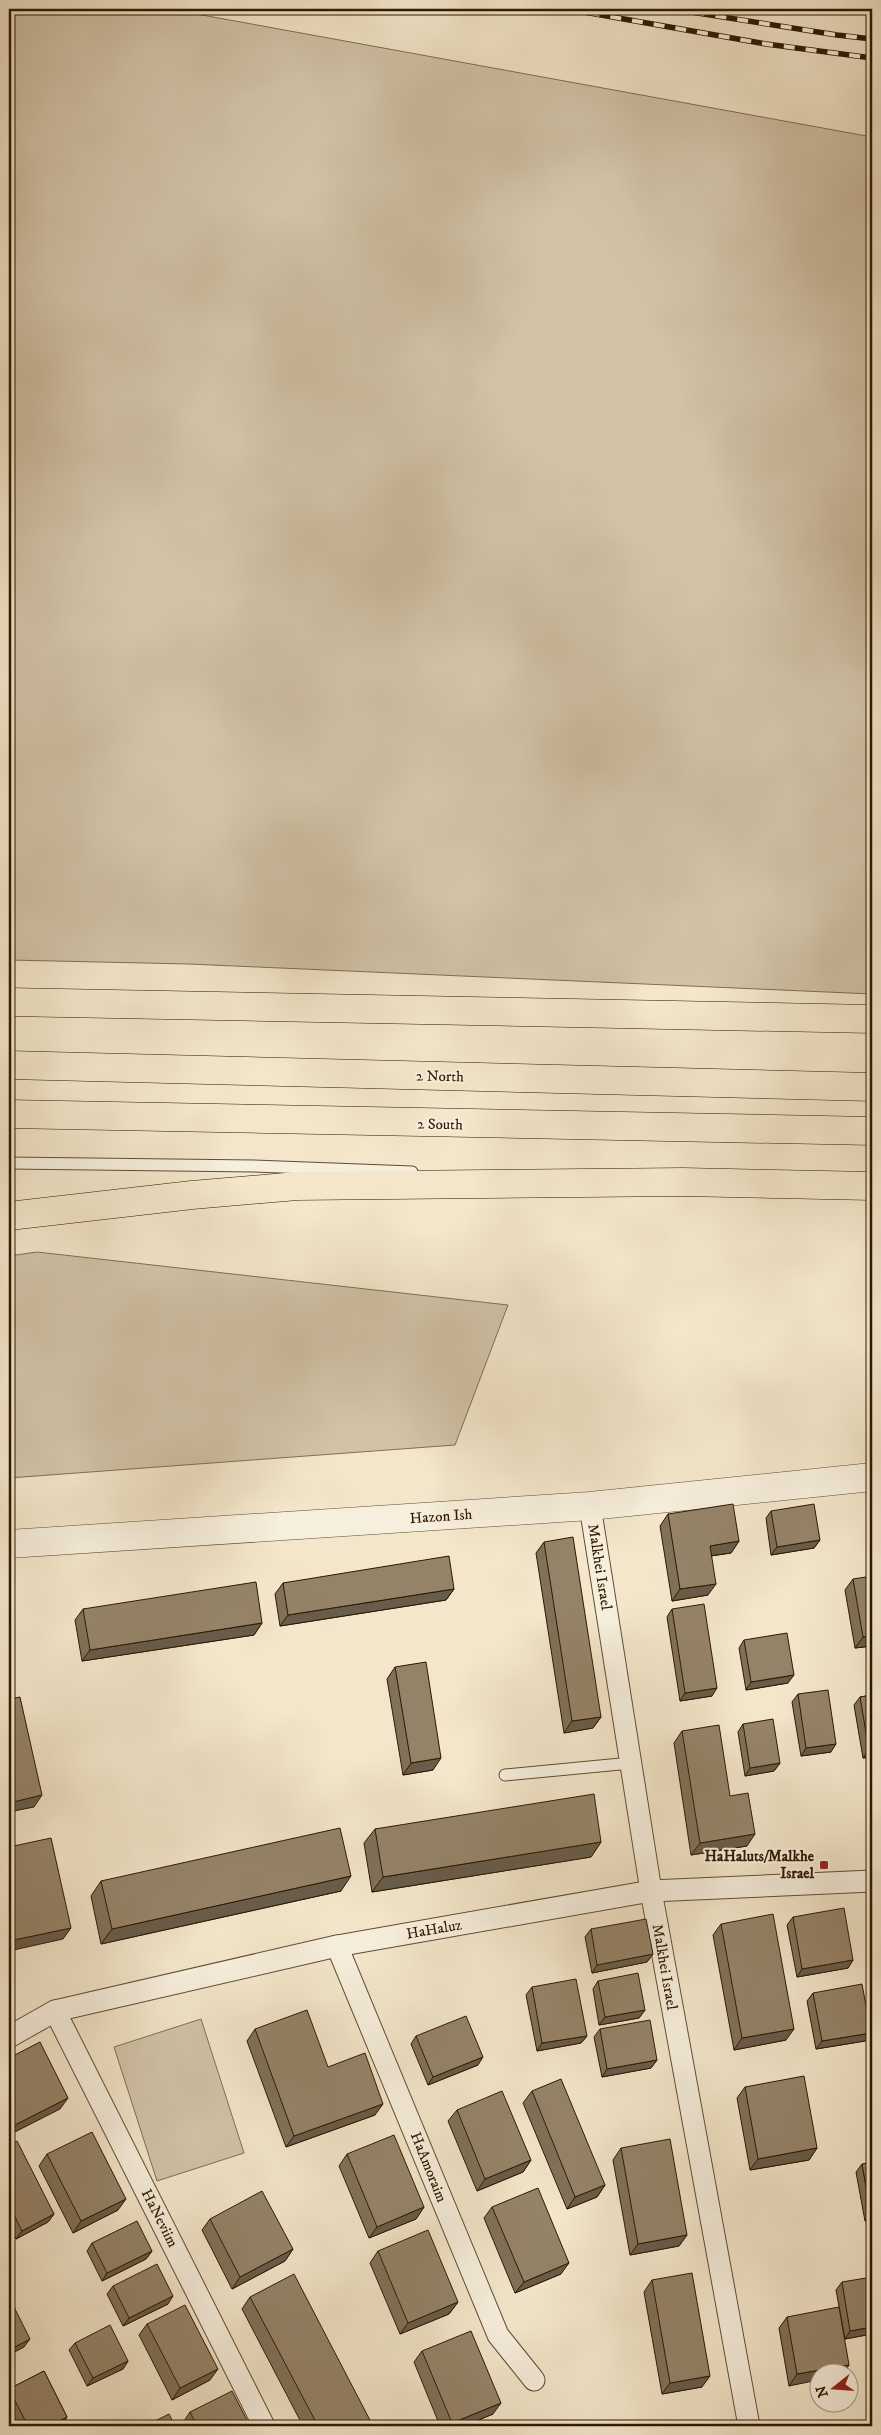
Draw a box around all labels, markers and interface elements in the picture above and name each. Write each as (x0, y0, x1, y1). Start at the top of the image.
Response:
street label: 2 North (416, 1067, 464, 1086)
street label: 2 South (417, 1115, 463, 1134)
street label: Hazon Ish (409, 1505, 473, 1528)
street label: Malkhei Israel (583, 1523, 616, 1612)
place label: HaHaluts/Malkhe Israel (704, 1847, 815, 1883)
marker: HaHaluts/Malkhe Israel (818, 1859, 830, 1871)
street label: HaHaluz (405, 1915, 464, 1944)
street label: Malkhei Israel (648, 1923, 682, 2012)
street label: HaAmoraim (406, 2129, 451, 2205)
street label: HaNeviim (137, 2186, 182, 2251)
north arrow (808, 2362, 858, 2412)
text: N (812, 2383, 833, 2400)

